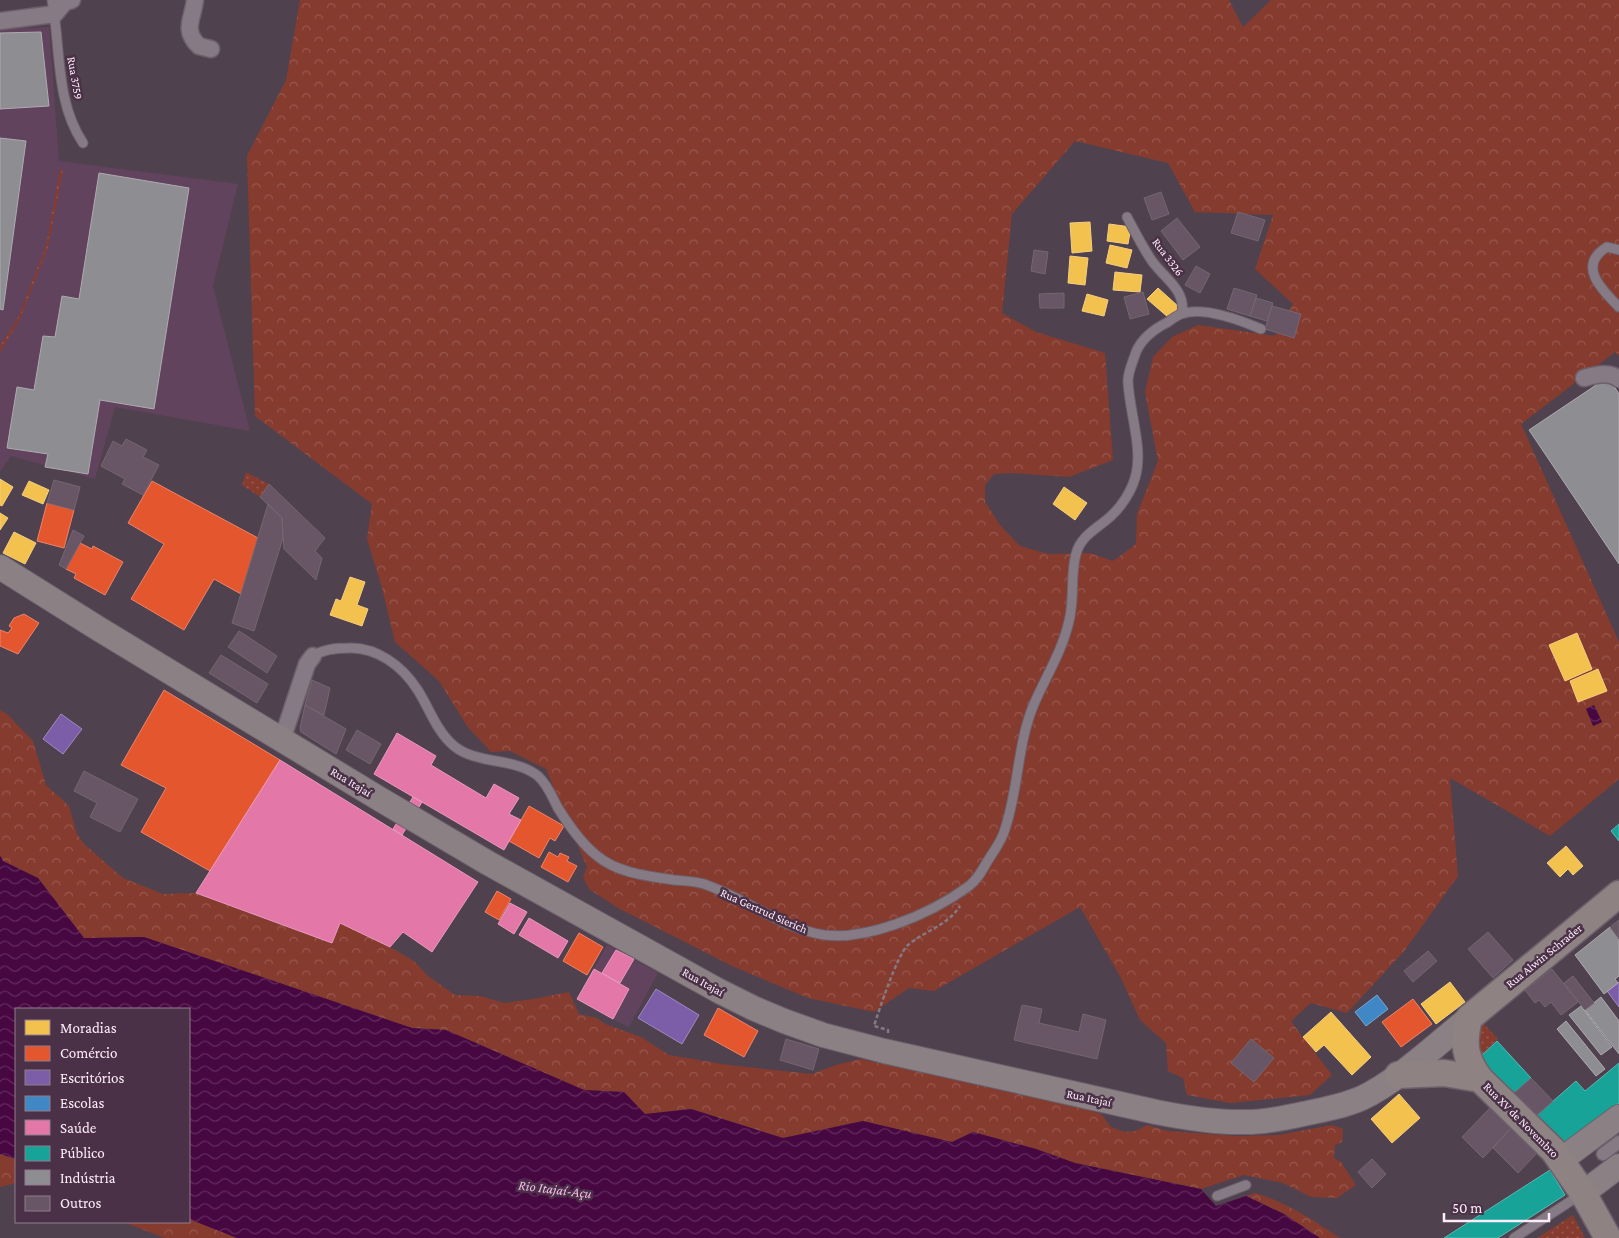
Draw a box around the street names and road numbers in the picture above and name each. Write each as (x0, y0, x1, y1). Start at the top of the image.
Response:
street label: Rua 3759 (64, 55, 86, 101)
street label: Rua 3326 (1149, 235, 1187, 279)
street label: Rua Itajaí (328, 764, 375, 800)
street label: Rua Gertrud Sierich (718, 886, 810, 937)
street label: Rua Alwin Schrader (1503, 921, 1585, 991)
street label: Rua Itajaí (680, 965, 727, 1000)
street label: Rua XV de Novembro (1481, 1080, 1561, 1160)
street label: Rua Itajaí (1065, 1086, 1113, 1110)

